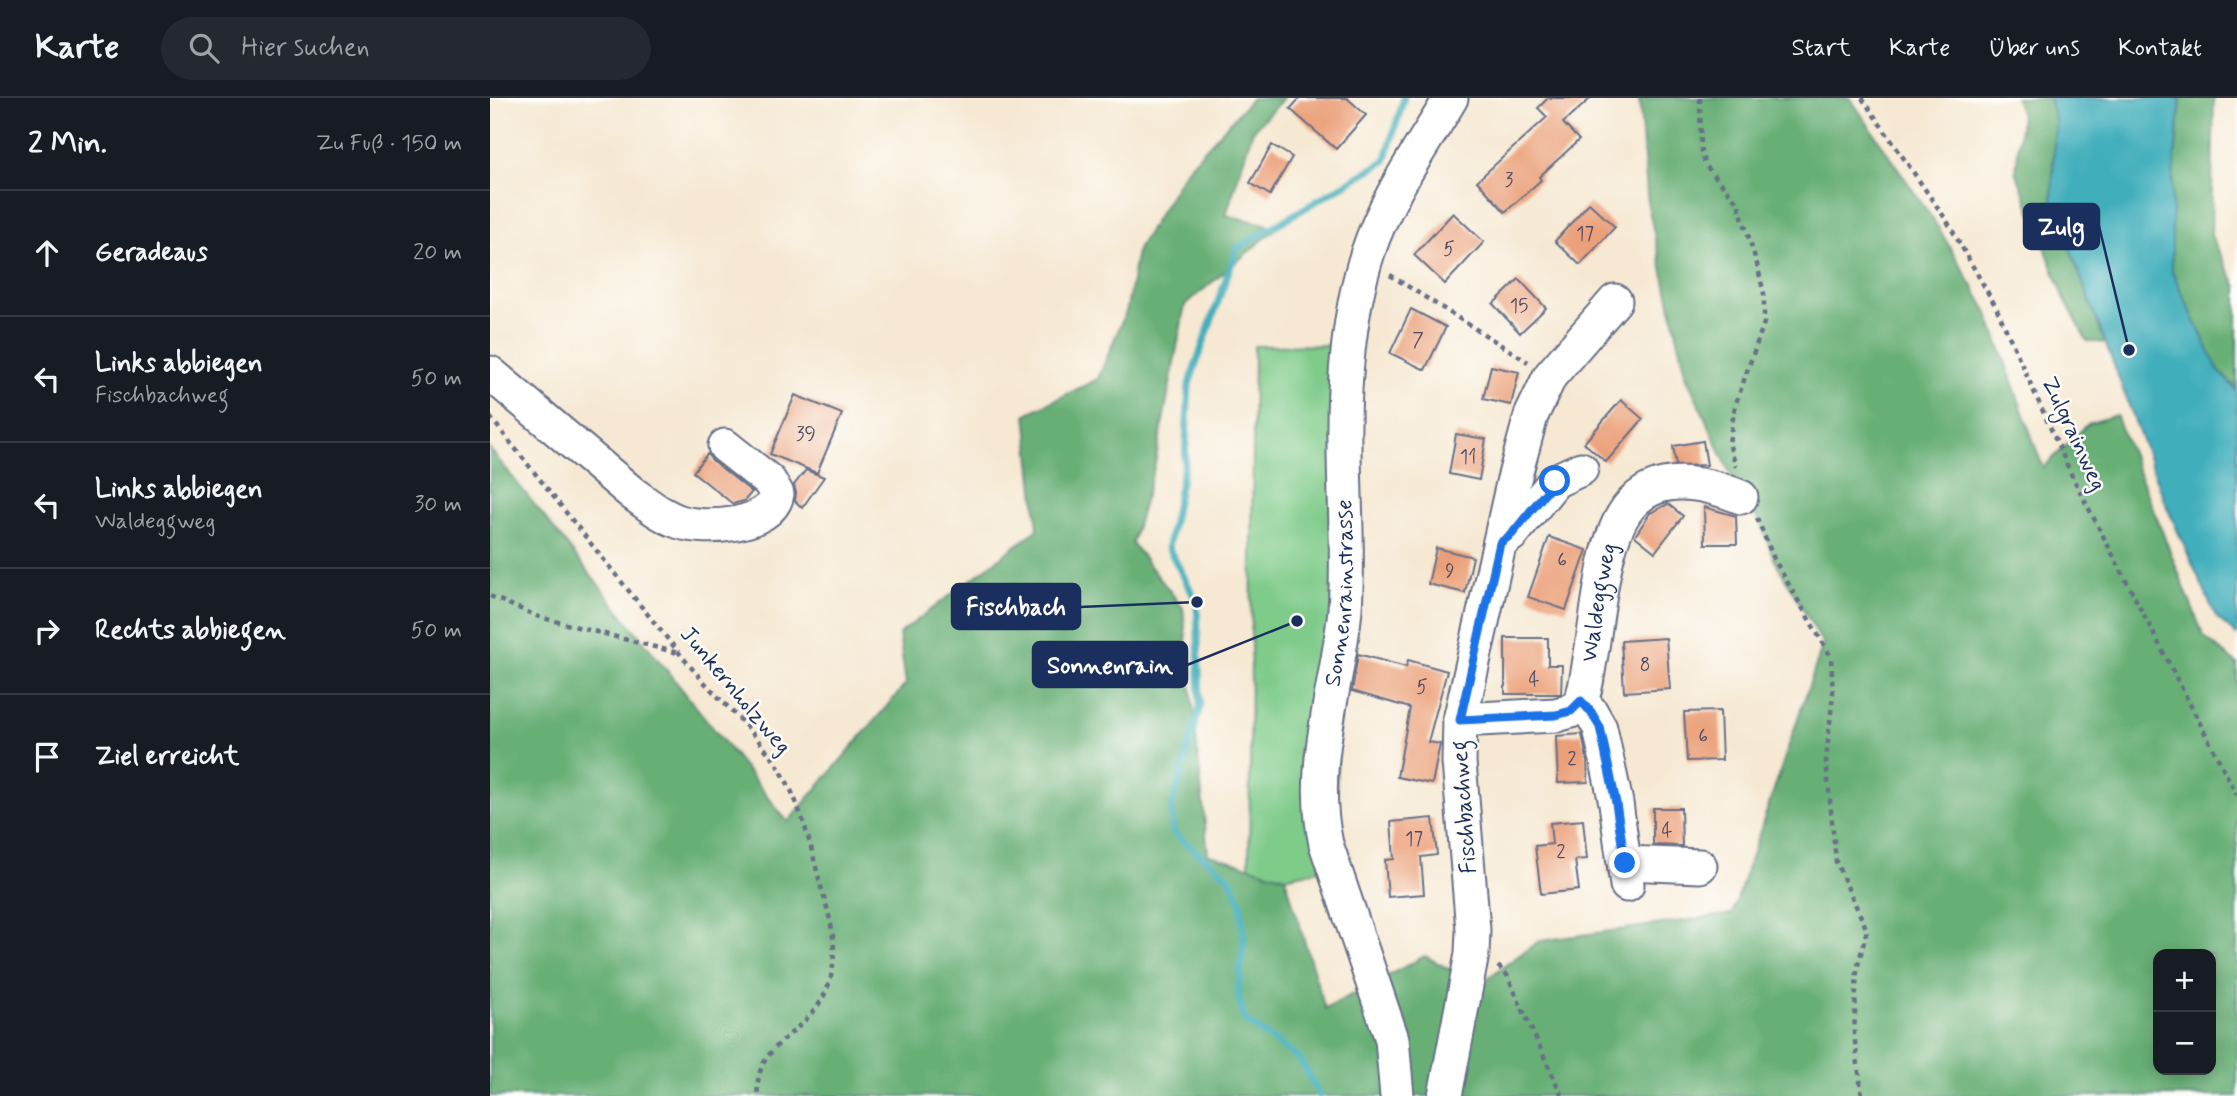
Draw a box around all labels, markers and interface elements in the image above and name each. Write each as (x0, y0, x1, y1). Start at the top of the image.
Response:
search box (161, 17, 651, 80)
text: Karte (35, 26, 119, 70)
icon: search (185, 29, 223, 67)
text: Hier suchen (241, 31, 370, 65)
text: Start (1791, 33, 1851, 64)
text: Karte (1889, 33, 1950, 64)
text: Über uns (1988, 33, 2080, 64)
text: Kontakt (2118, 33, 2202, 64)
text: 2 Min. (28, 124, 107, 163)
text: Zu Fuß · 150 m (316, 129, 462, 159)
house number: 3 (1505, 168, 1514, 193)
callout: Zulg (2024, 204, 2099, 249)
text: Zulg (2037, 213, 2085, 247)
house number: 17 (1576, 222, 1594, 247)
icon: ahead (28, 234, 66, 272)
text: Geradeaus (95, 236, 208, 270)
house number: 5 (1443, 237, 1455, 262)
text: 20 m (413, 238, 462, 268)
house number: 15 (1510, 294, 1528, 319)
house number: 7 (1412, 328, 1424, 353)
text: Links abbiegen (95, 347, 263, 381)
icon: left (28, 360, 66, 398)
text: 50 m (411, 364, 462, 394)
street label: Zulgrainweg (2032, 372, 2113, 497)
text: Fischbachweg (95, 381, 229, 411)
house number: 39 (796, 422, 816, 447)
house number: 11 (1460, 445, 1476, 470)
route start (1539, 465, 1570, 496)
text: Links abbiegen (95, 473, 263, 507)
icon: left (28, 486, 66, 524)
text: 30 m (414, 490, 462, 520)
street label: Sonnenrainstrasse (1318, 499, 1362, 689)
text: Waldeggweg (95, 507, 215, 537)
street label: Waldeggweg (1575, 539, 1625, 664)
house number: 6 (1557, 548, 1567, 573)
house number: 9 (1445, 559, 1455, 584)
callout: Fischbach (952, 584, 1080, 629)
text: Fischbach (966, 593, 1066, 624)
icon: right (28, 612, 66, 650)
text: Rechts abbiegen (95, 614, 286, 648)
text: 50 m (411, 616, 462, 646)
street label: Junkernholzweg (672, 621, 798, 761)
callout: Sonnenrain (1033, 642, 1187, 687)
text: Sonnenrain (1047, 651, 1173, 682)
house number: 8 (1640, 653, 1650, 678)
house number: 4 (1528, 668, 1540, 693)
house number: 5 (1416, 675, 1428, 700)
house number: 6 (1698, 724, 1708, 749)
icon: arrive (28, 738, 66, 776)
street label: Fischbachweg (1445, 739, 1487, 875)
text: Ziel erreicht (95, 740, 239, 774)
house number: 2 (1567, 747, 1577, 772)
house number: 4 (1661, 819, 1673, 844)
house number: 17 (1405, 827, 1423, 852)
house number: 2 (1556, 840, 1566, 865)
route end (1609, 847, 1640, 878)
map controls (2153, 949, 2216, 1075)
button: + (2153, 949, 2216, 1012)
button: − (2153, 1012, 2216, 1075)

